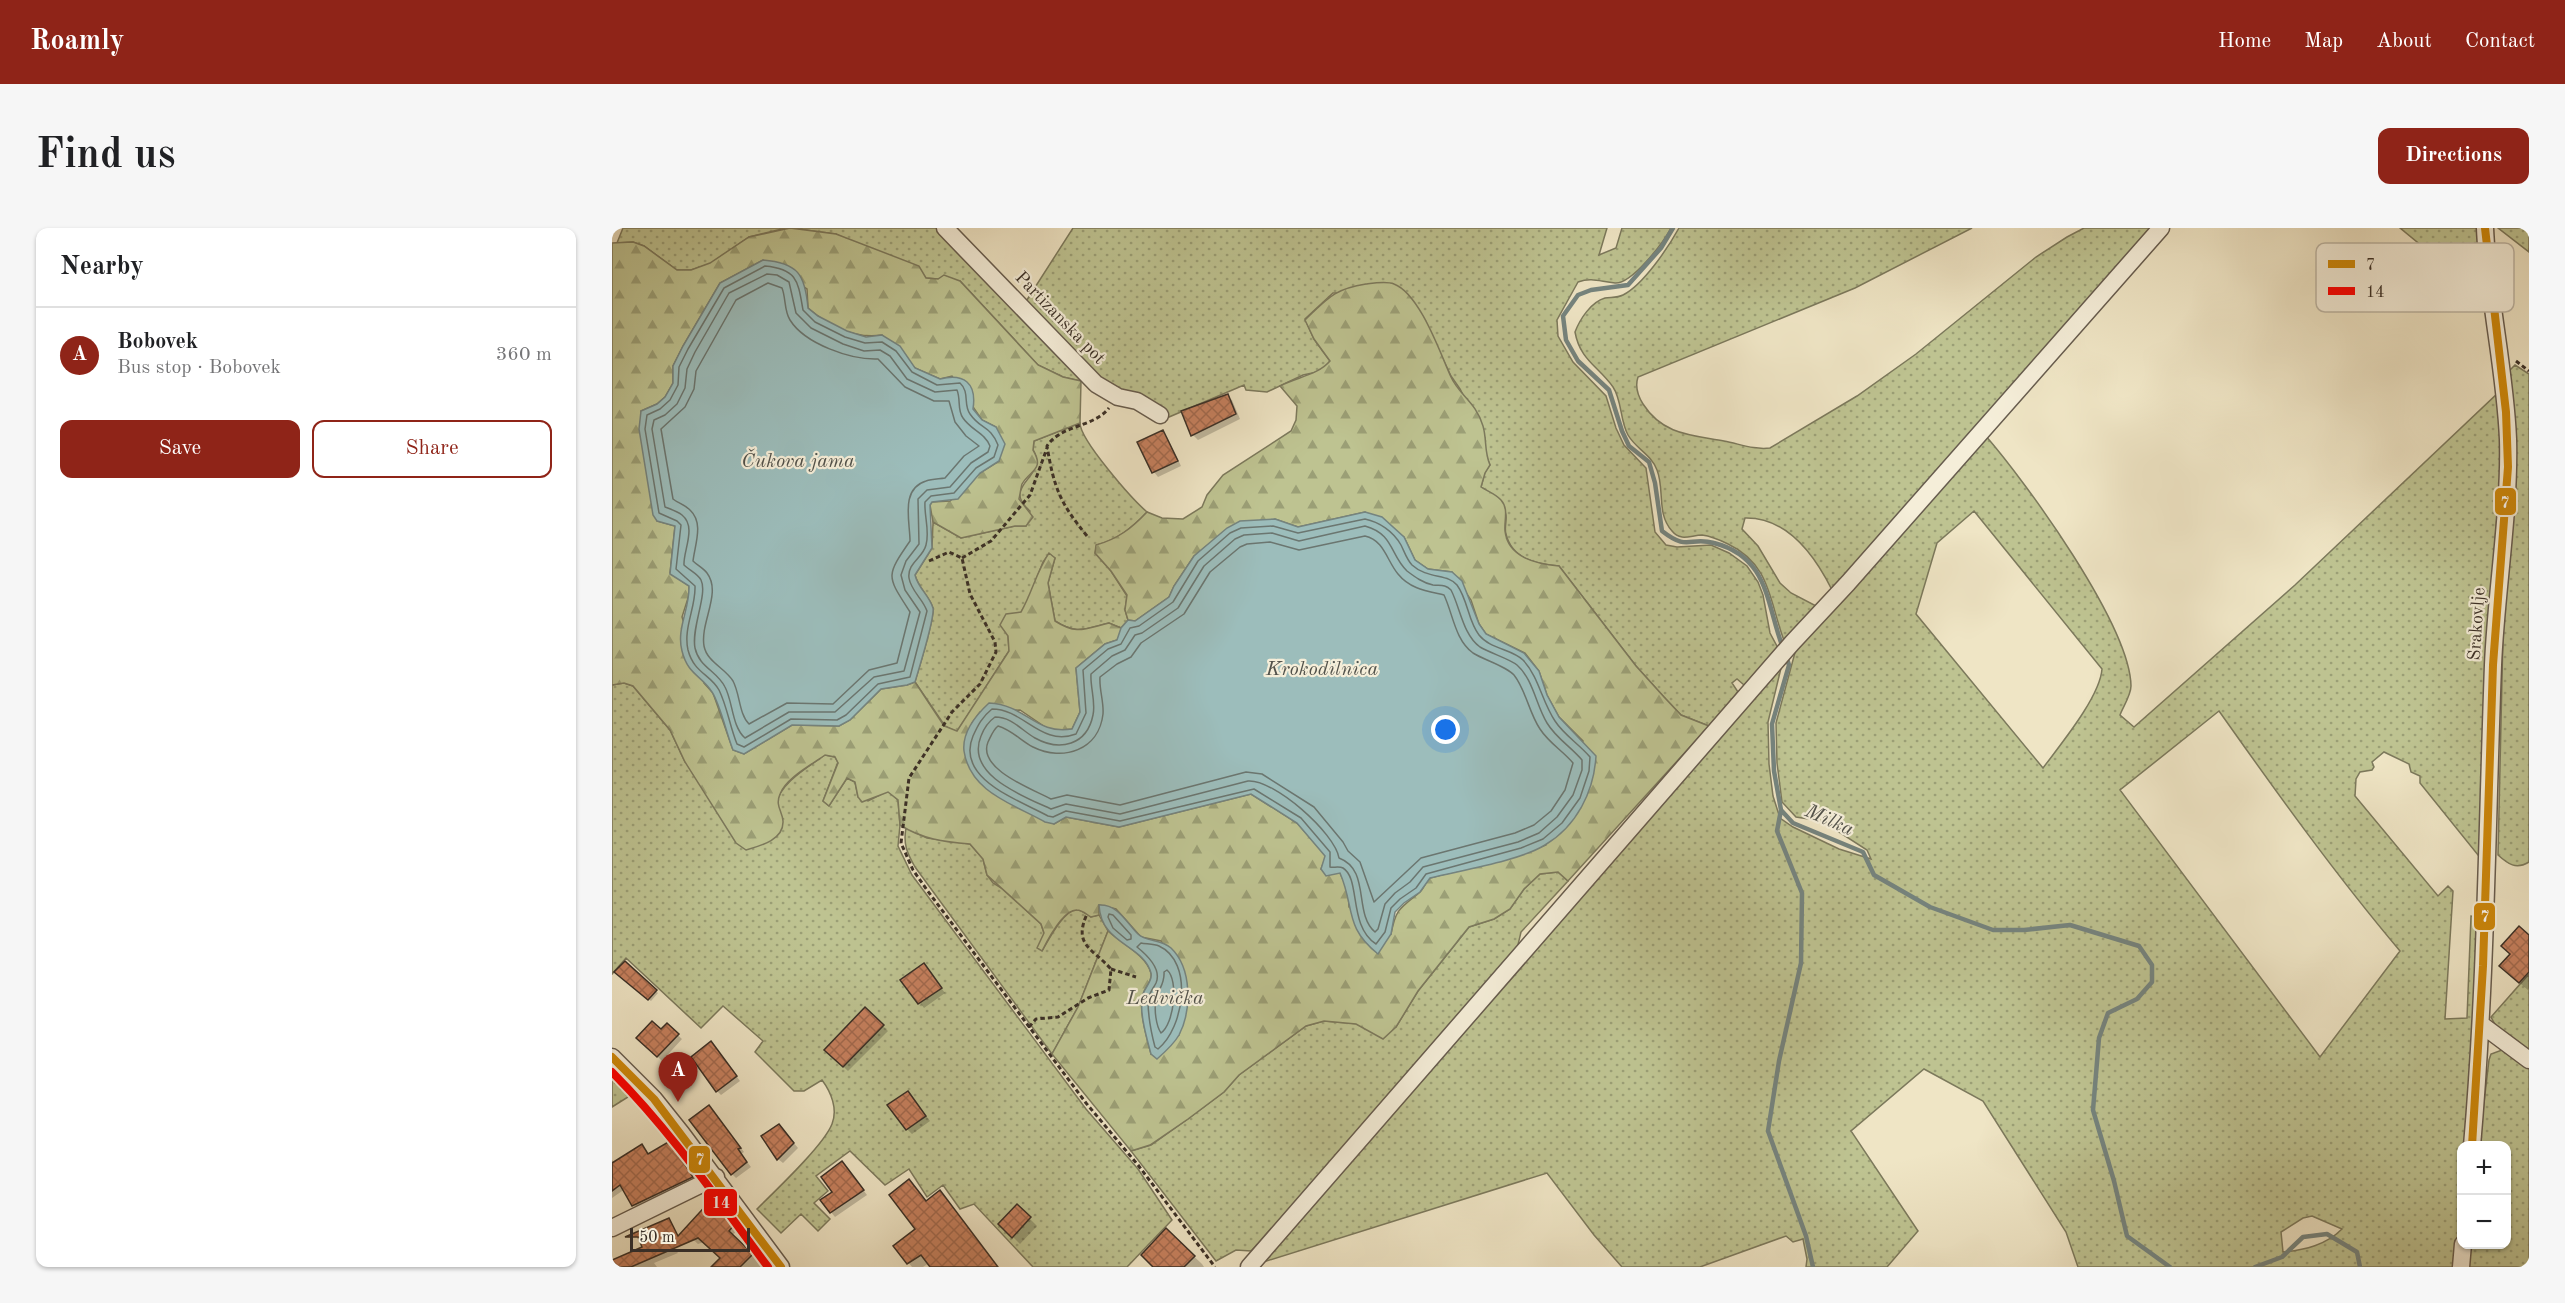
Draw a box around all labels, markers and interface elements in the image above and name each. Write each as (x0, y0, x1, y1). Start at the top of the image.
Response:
text: Roamly (30, 28, 124, 56)
text: Home (2218, 31, 2271, 52)
text: Map (2304, 31, 2343, 52)
text: About (2376, 31, 2432, 52)
text: Contact (2465, 31, 2535, 52)
button: Directions (2378, 128, 2529, 184)
text: Find us (36, 135, 175, 177)
legend (2316, 243, 2514, 312)
text: Nearby (60, 254, 144, 280)
text: 7 (2366, 258, 2375, 274)
street label: Partizanska pot (1011, 268, 1109, 368)
text: 14 (2366, 285, 2385, 301)
text: Bobovek (117, 331, 198, 353)
text: A (72, 345, 87, 365)
text: 360 m (496, 345, 552, 365)
text: Bus stop · Bobovek (117, 358, 281, 378)
button: Save (60, 420, 300, 478)
button: Share (312, 420, 552, 478)
water label: Čukova jama (741, 448, 855, 472)
line badge: 7 (2494, 487, 2517, 516)
text: 7 (2500, 496, 2510, 512)
street label: Srakovlje (2465, 587, 2489, 661)
water label: Krokodilnica (1265, 660, 1378, 680)
your location (1431, 715, 1460, 744)
water label: Milka (1801, 801, 1857, 841)
line badge: 7 (2473, 902, 2496, 931)
text: 7 (2480, 910, 2490, 926)
water label: Ledvička (1125, 989, 1204, 1009)
pin: A (658, 1052, 698, 1102)
map controls (2457, 1141, 2511, 1249)
button: + (2457, 1141, 2511, 1195)
line badge: 7 (688, 1145, 711, 1174)
text: 7 (695, 1153, 705, 1169)
line badge: 14 (703, 1188, 738, 1217)
button: − (2457, 1195, 2511, 1249)
text: 14 (712, 1196, 730, 1212)
scale bar (630, 1225, 750, 1252)
text: 50 m (639, 1230, 675, 1246)

